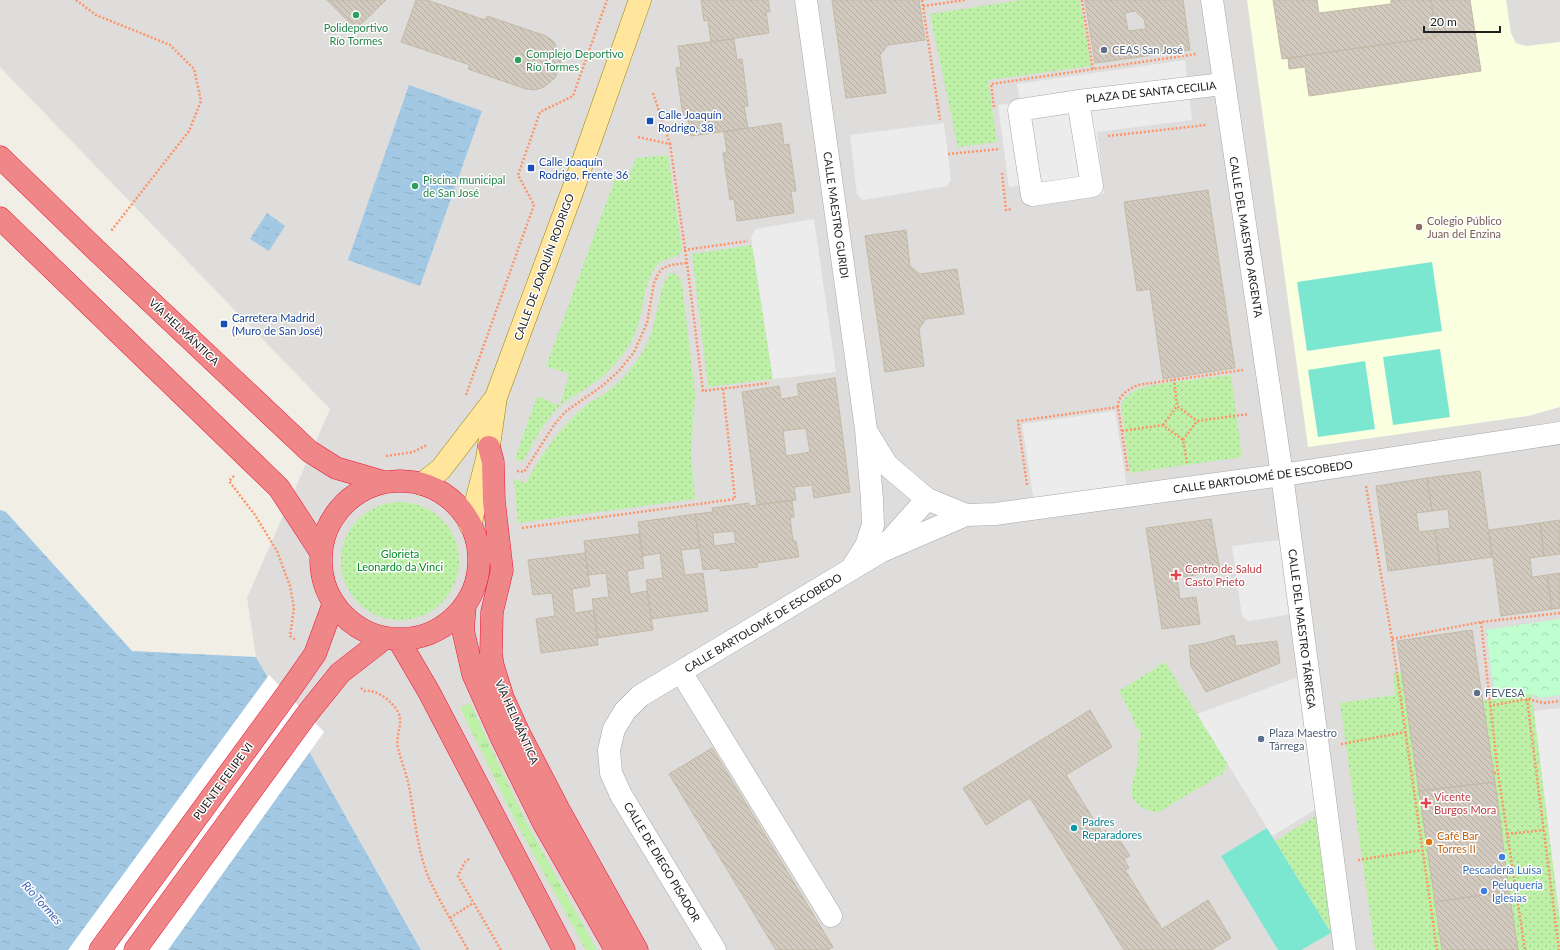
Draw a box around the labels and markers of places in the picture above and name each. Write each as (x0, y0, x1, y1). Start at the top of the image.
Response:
marker: Polideportivo Río Tormes (351, 10, 361, 20)
place label: Polideportivo Río Tormes (324, 21, 388, 47)
place label: CEAS San José (1112, 43, 1183, 56)
marker: CEAS San José (1099, 45, 1109, 55)
place label: Complejo Deportivo Río Tormes (526, 47, 624, 73)
marker: Complejo Deportivo Río Tormes (513, 55, 523, 65)
place label: Calle Joaquín Rodrigo, 38 (658, 108, 722, 134)
marker: Calle Joaquín Rodrigo, 38 (645, 116, 655, 126)
place label: Calle Joaquín Rodrigo, Frente 36 (539, 155, 628, 181)
marker: Calle Joaquín Rodrigo, Frente 36 (526, 163, 536, 173)
place label: Piscina municipal de San José (423, 173, 505, 199)
marker: Piscina municipal de San José (410, 181, 420, 191)
place label: Colegio Público Juan del Enzina (1427, 214, 1502, 240)
marker: Colegio Público Juan del Enzina (1414, 222, 1424, 232)
place label: Carretera Madrid (Muro de San José) (232, 311, 323, 337)
marker: Carretera Madrid (Muro de San José) (219, 319, 229, 329)
place label: Centro de Salud Casto Prieto (1185, 562, 1262, 588)
marker: Centro de Salud Casto Prieto (1170, 569, 1182, 581)
place label: FEVESA (1485, 686, 1525, 699)
marker: FEVESA (1472, 688, 1482, 698)
place label: Plaza Maestro Tárrega (1269, 726, 1337, 752)
marker: Plaza Maestro Tárrega (1256, 734, 1266, 744)
place label: Vicente Burgos Mora (1434, 790, 1496, 816)
marker: Vicente Burgos Mora (1421, 798, 1431, 808)
place label: Padres Reparadores (1082, 815, 1142, 841)
marker: Padres Reparadores (1069, 823, 1079, 833)
place label: Café Bar Torres II (1437, 829, 1479, 855)
marker: Café Bar Torres II (1424, 837, 1434, 847)
marker: Pescadería Luisa (1497, 852, 1507, 862)
place label: Pescadería Luisa (1463, 863, 1541, 876)
place label: Peluquería Iglesias (1492, 878, 1543, 904)
marker: Peluquería Iglesias (1479, 886, 1489, 896)

